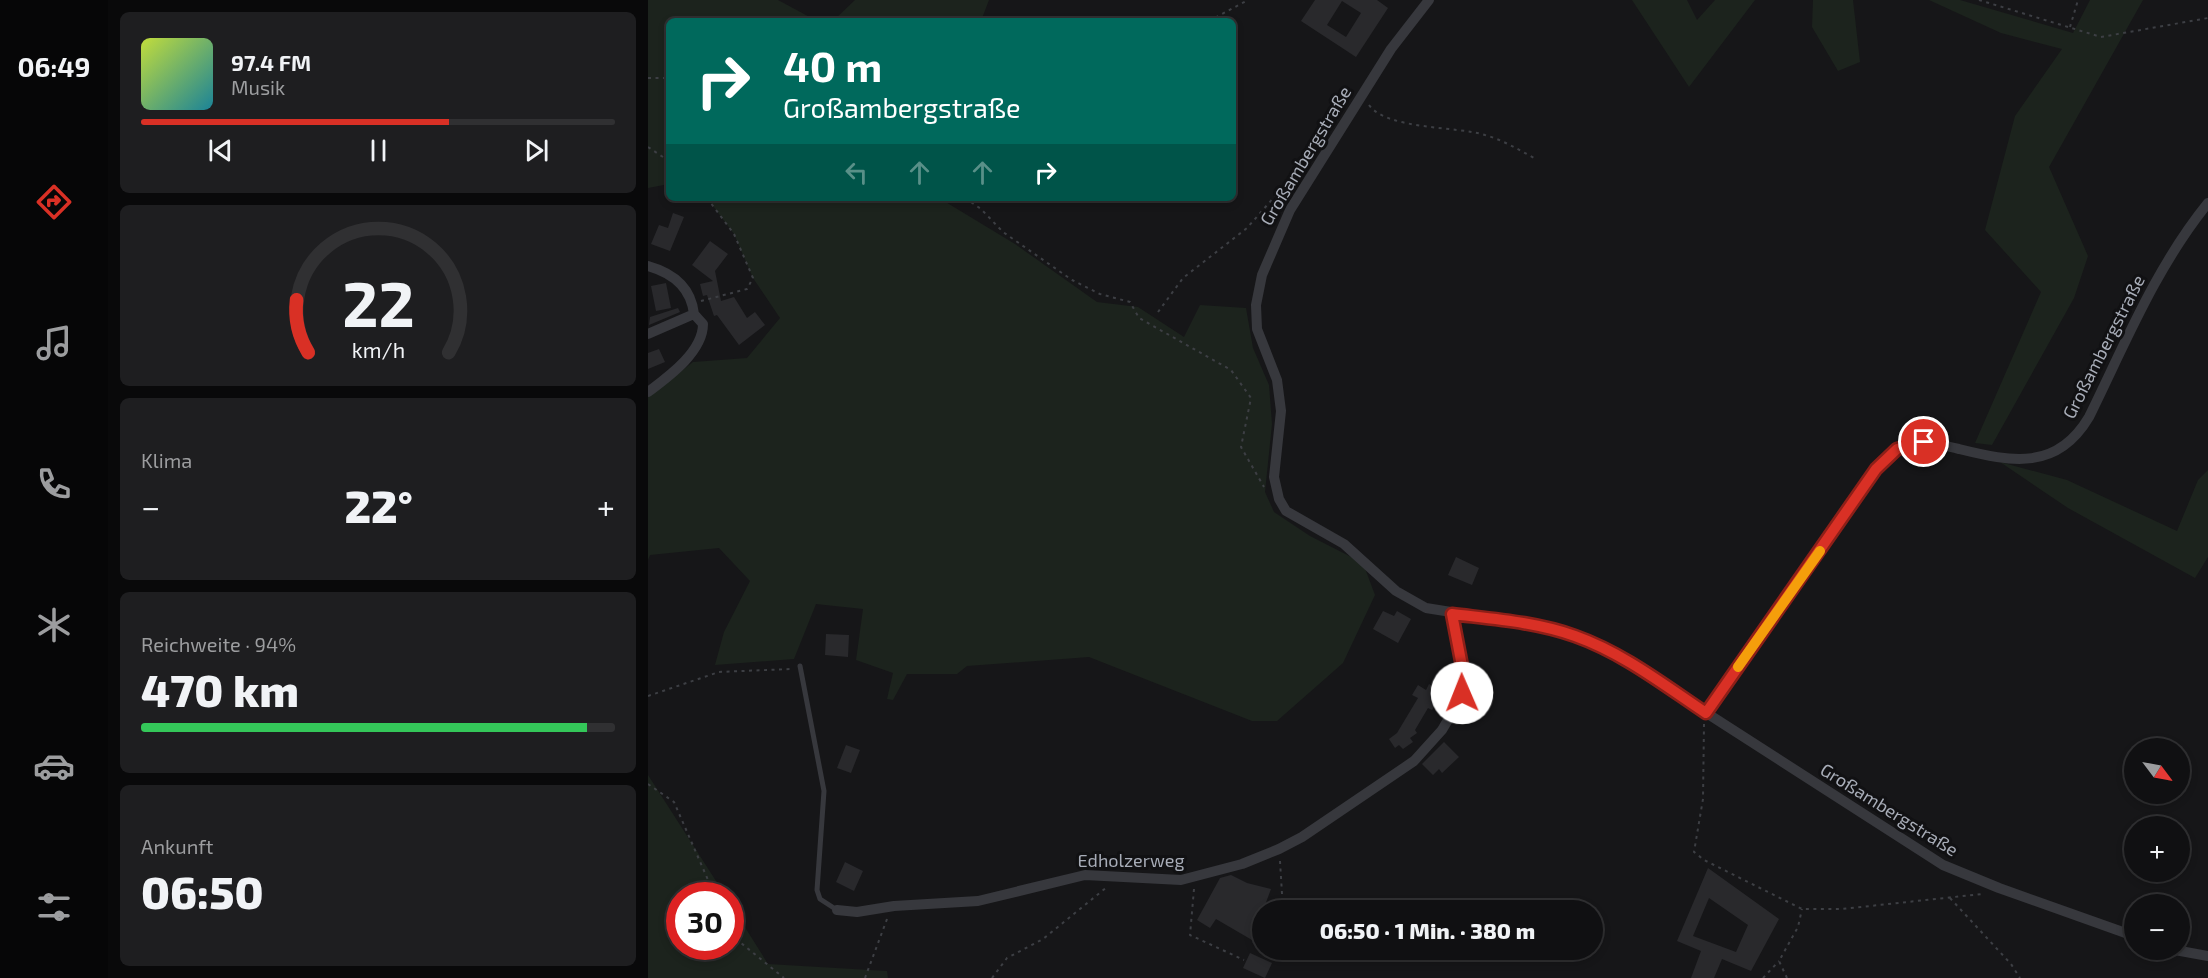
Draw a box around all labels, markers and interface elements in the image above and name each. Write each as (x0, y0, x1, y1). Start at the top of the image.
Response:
text: 40 m (783, 40, 882, 90)
icon: right (684, 42, 762, 120)
text: 97.4 FM (231, 49, 311, 75)
text: 06:49 (17, 50, 91, 82)
text: Musik (231, 75, 285, 99)
street label: Großambergstraße (1255, 82, 1355, 229)
text: Großambergstraße (783, 91, 1021, 123)
icon: previous (204, 134, 237, 167)
icon: pause (362, 134, 395, 167)
icon: next (520, 134, 553, 167)
icon: left (840, 156, 873, 189)
icon: ahead (903, 156, 936, 189)
icon: ahead (966, 156, 999, 189)
icon: right (1029, 156, 1062, 189)
icon: directions (33, 181, 75, 223)
text: 22 (342, 265, 414, 340)
street label: Großambergstraße (2057, 271, 2149, 422)
icon: music (33, 322, 75, 364)
text: km/h (351, 337, 405, 362)
pin (1898, 416, 1949, 467)
icon: arrive (1907, 425, 1940, 458)
text: Klima (141, 448, 192, 472)
icon: phone (33, 463, 75, 505)
text: 22° (344, 478, 413, 532)
text: − (141, 486, 160, 526)
text: + (597, 486, 615, 526)
icon: climate (33, 604, 75, 646)
text: Reichweite · 94% (141, 632, 296, 656)
position arrow (1430, 661, 1494, 725)
text: 470 km (141, 662, 299, 716)
north arrow (2124, 738, 2190, 804)
map controls (2124, 738, 2190, 960)
icon: car (33, 745, 75, 787)
street label: Großambergstraße (1817, 758, 1962, 860)
button: + (2124, 816, 2190, 882)
text: Ankunft (141, 834, 213, 858)
street label: Edholzerweg (1078, 849, 1184, 871)
text: 06:50 (141, 864, 263, 918)
speed limit sign: 30 (666, 882, 744, 960)
icon: filters (33, 886, 75, 928)
button: − (2124, 894, 2190, 960)
text: 06:50 · 1 Min. · 380 m (1320, 917, 1535, 943)

